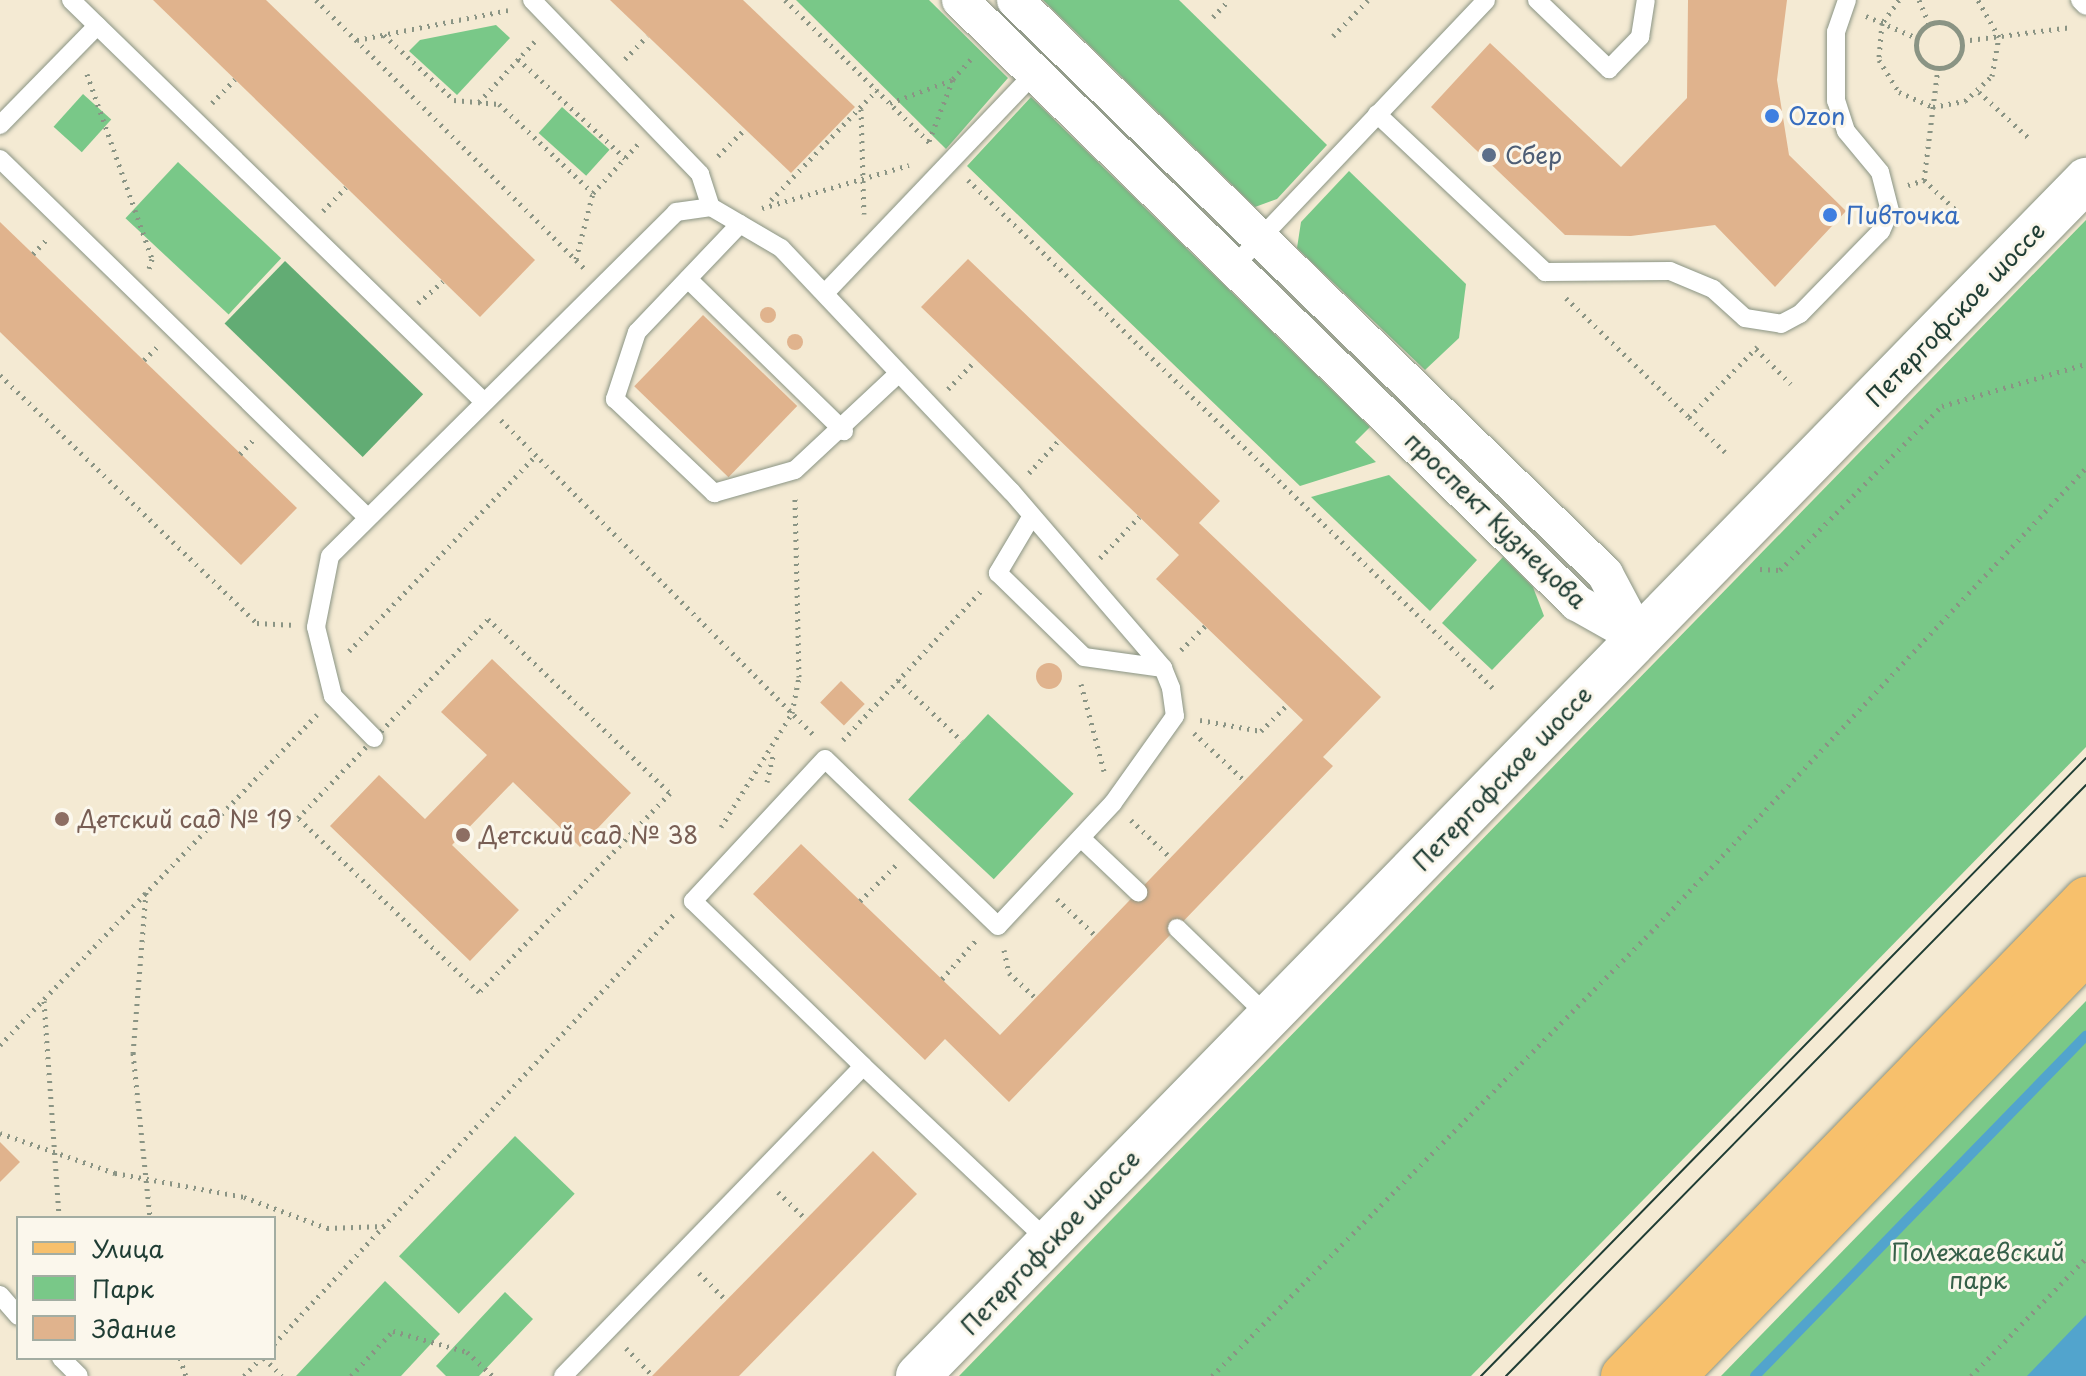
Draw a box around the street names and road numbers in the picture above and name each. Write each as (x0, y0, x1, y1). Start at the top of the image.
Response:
street label: Петергофское шоссе (1859, 216, 2051, 412)
street label: проспект Кузнецова (1399, 426, 1593, 614)
street label: Петергофское шоссе (1406, 680, 1598, 876)
street label: Петергофское шоссе (954, 1144, 1146, 1340)

